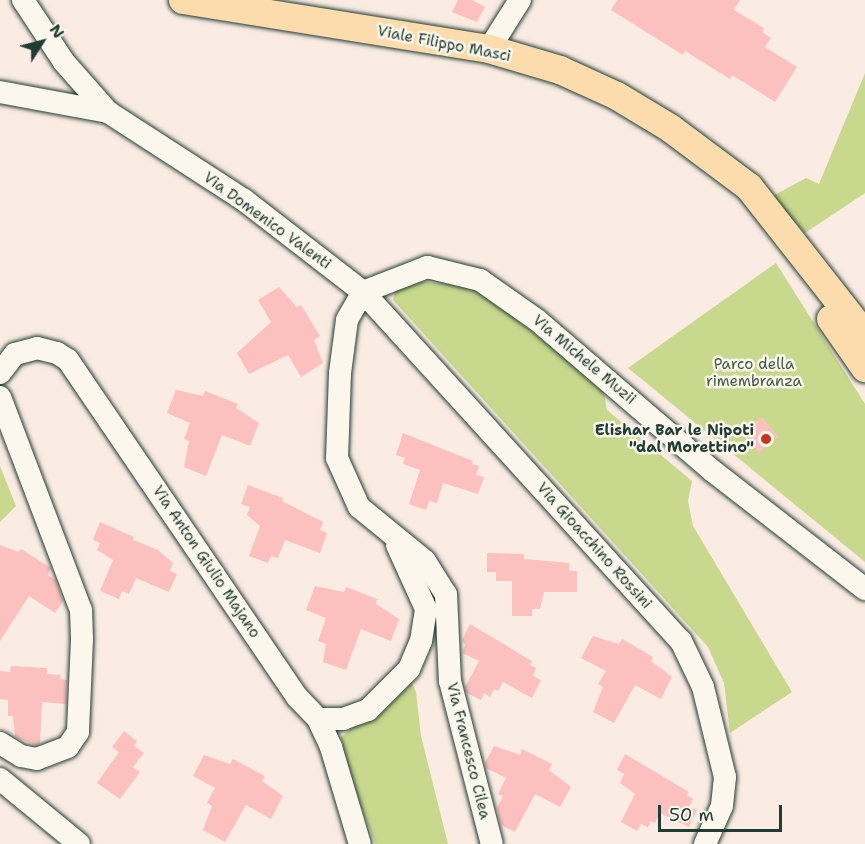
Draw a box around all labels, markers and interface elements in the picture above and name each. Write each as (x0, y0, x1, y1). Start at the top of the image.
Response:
north arrow (12, 12, 72, 72)
text: N (45, 20, 69, 42)
street label: Viale Filippo Masci (376, 22, 512, 66)
street label: Via Domenico Valenti (200, 169, 334, 273)
street label: Via Michele Muzii (529, 311, 639, 409)
park label: Parco della rimembranza (706, 355, 802, 390)
place label: Elishar Bar le Nipoti "dal Morettino" (595, 421, 754, 456)
marker: Elishar Bar le Nipoti "dal Morettino" (759, 432, 773, 446)
street label: Via Gioacchino Rossini (533, 479, 655, 613)
street label: Via Anton Giulio Majano (148, 482, 264, 642)
street label: Via Francesco Cilea (442, 681, 494, 821)
scale bar (661, 793, 786, 831)
text: 50 m (669, 803, 714, 827)

